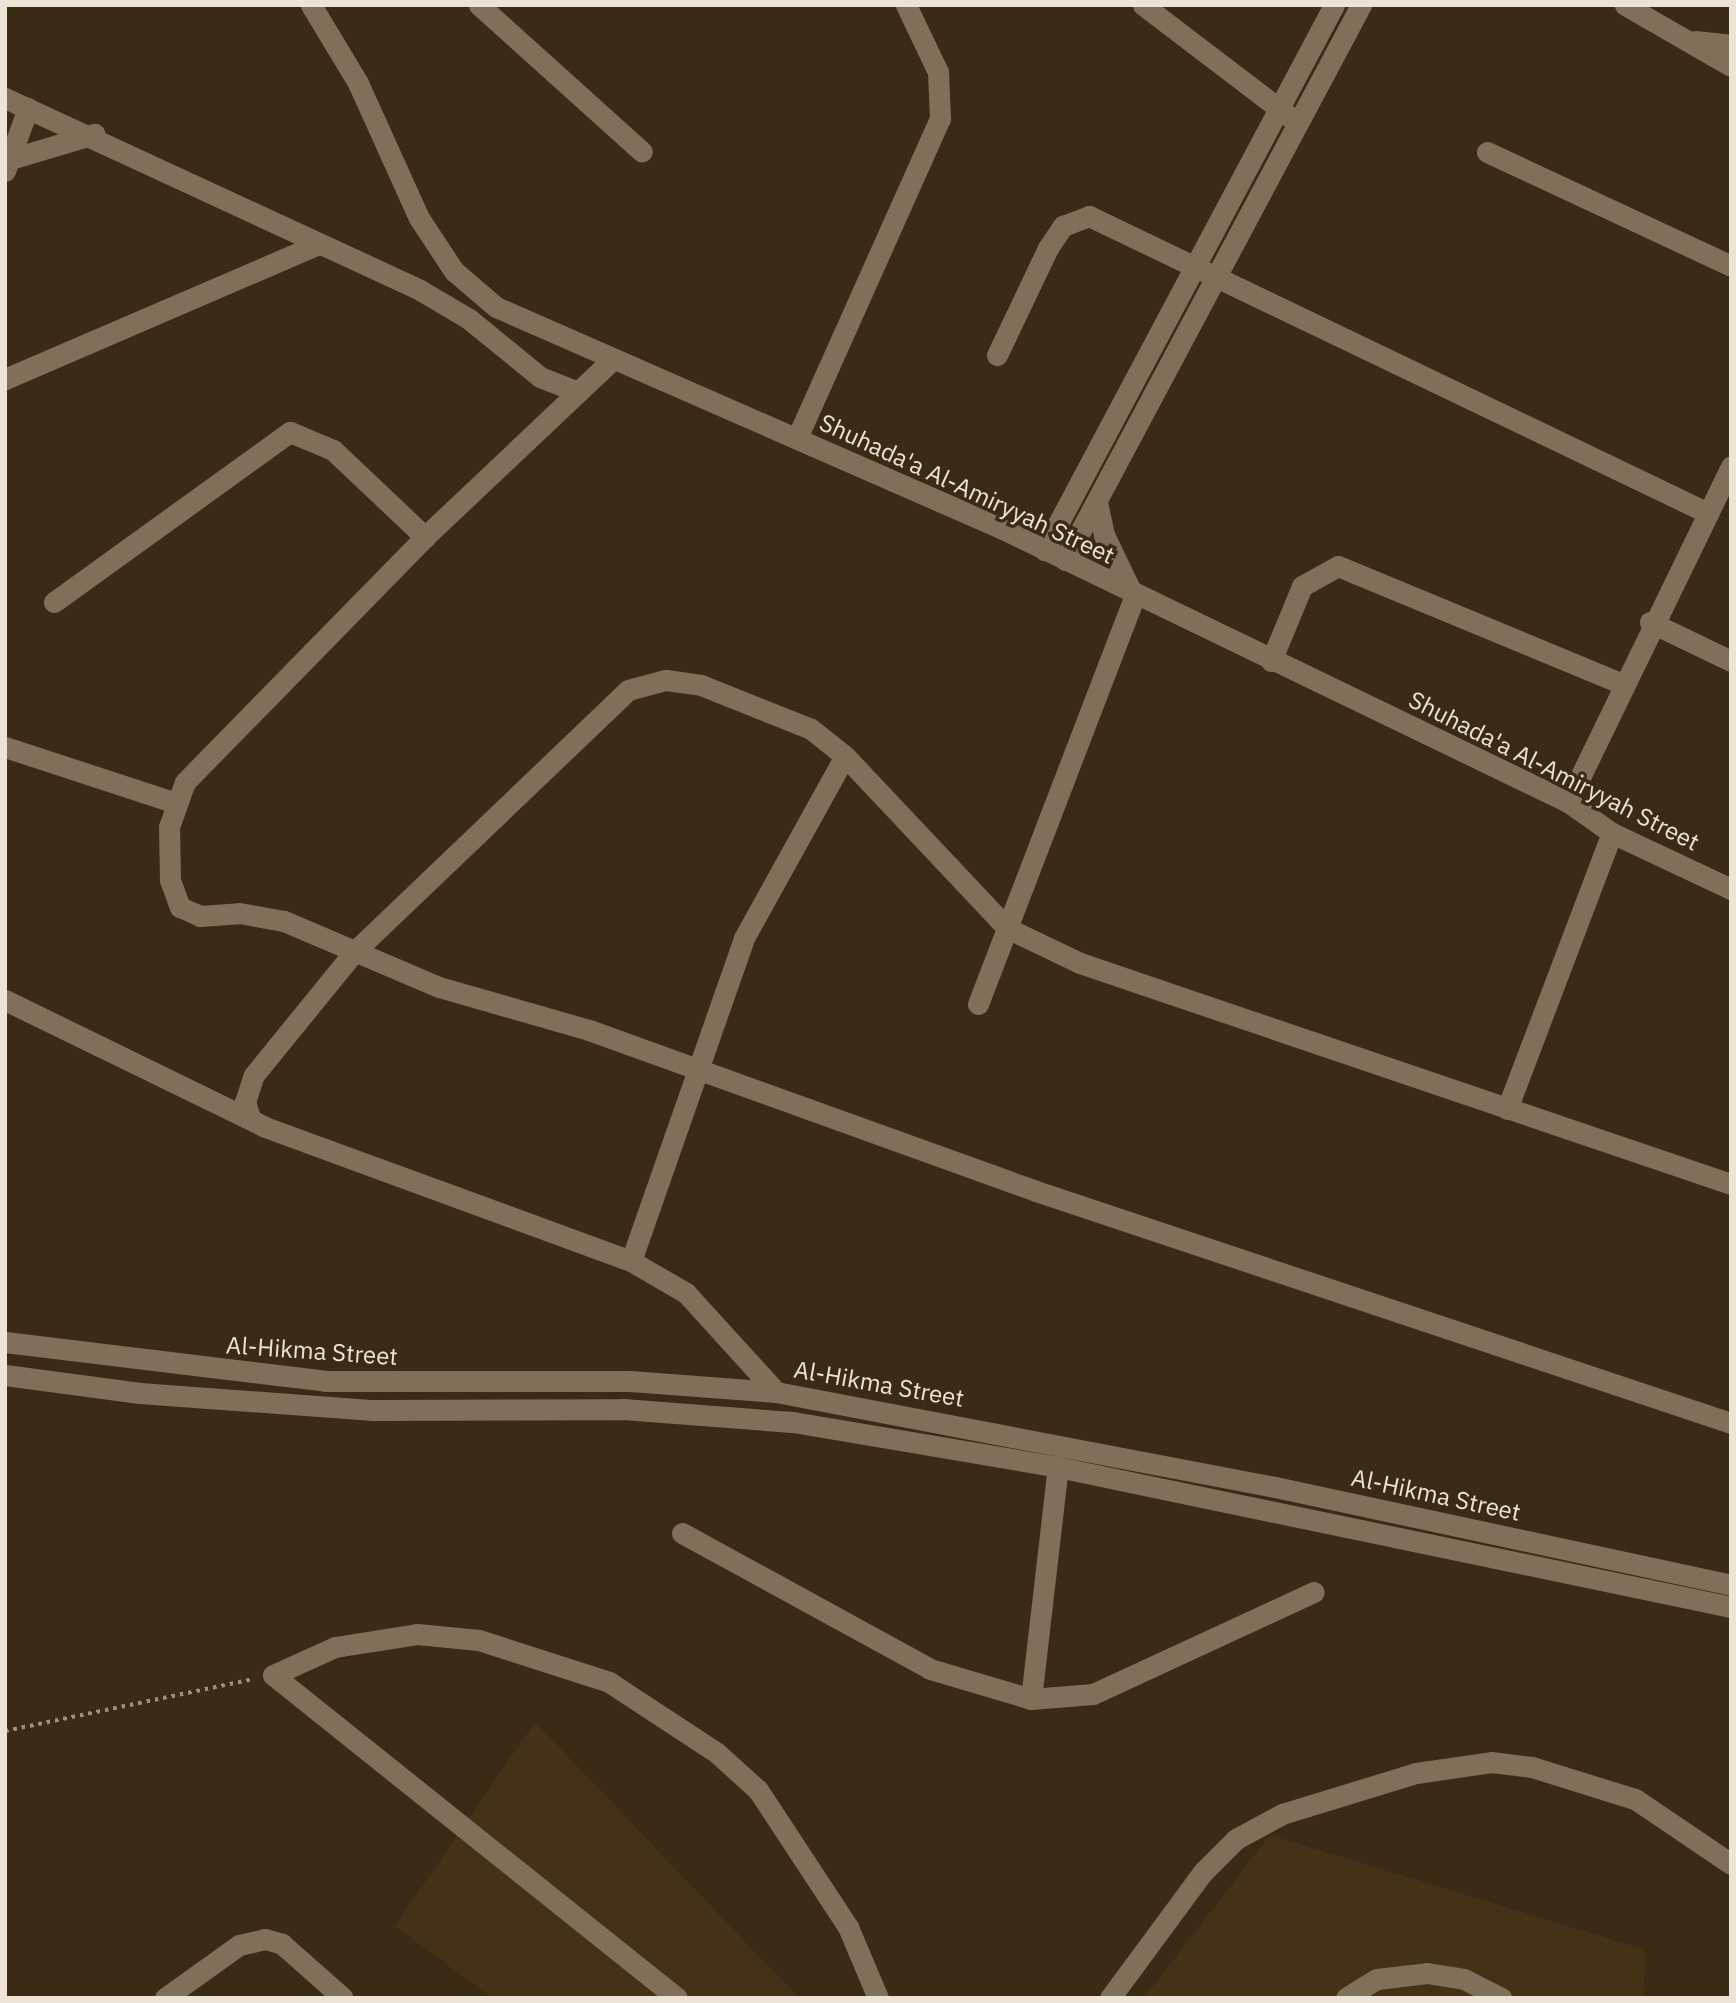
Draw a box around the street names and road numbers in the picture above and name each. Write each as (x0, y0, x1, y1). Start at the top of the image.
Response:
street label: Shuhada'a Al-Amiryyah Street (815, 408, 1119, 570)
street label: Shuhada'a Al-Amiryyah Street (1404, 685, 1704, 857)
street label: Al-Hikma Street (225, 1331, 399, 1371)
street label: Al-Hikma Street (792, 1355, 966, 1413)
street label: Al-Hikma Street (1349, 1463, 1523, 1527)

